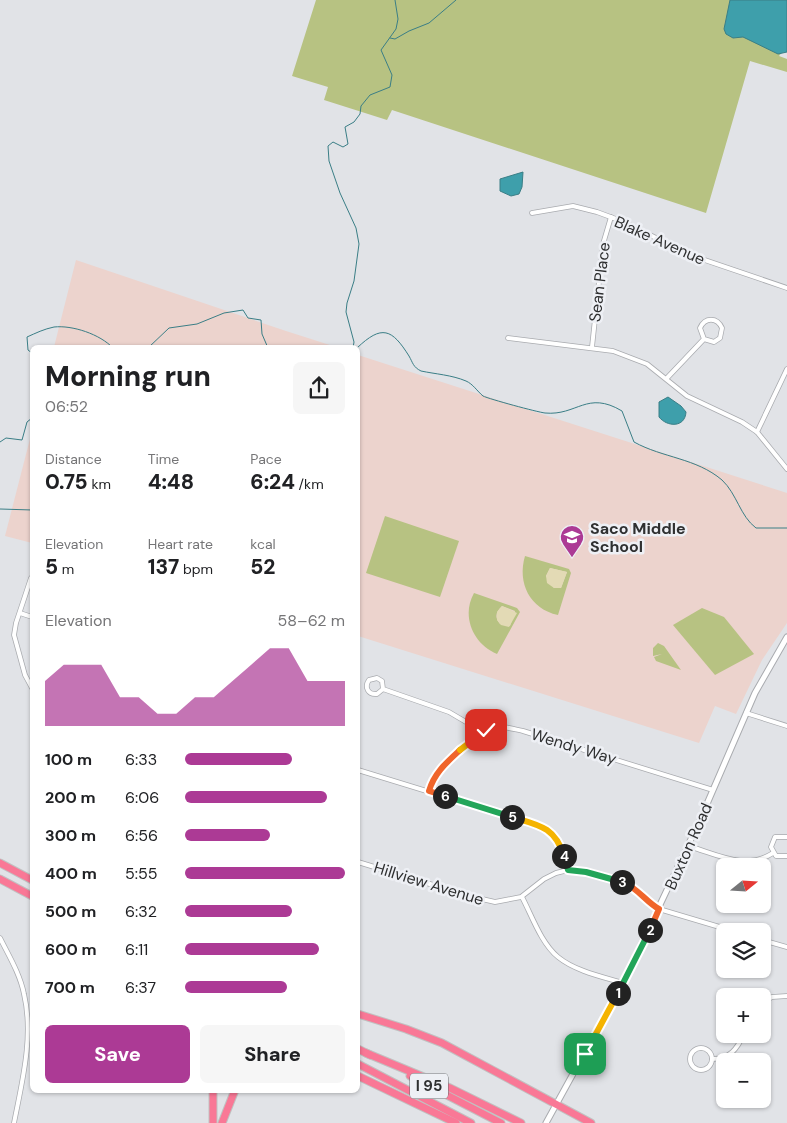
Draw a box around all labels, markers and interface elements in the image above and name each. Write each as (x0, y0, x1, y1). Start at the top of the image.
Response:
street label: Blake Avenue (611, 211, 708, 270)
street label: Sean Place (584, 241, 615, 323)
text: Morning run (45, 358, 211, 395)
button: share (293, 362, 345, 414)
text: 06:52 (45, 396, 88, 417)
text: Distance (45, 450, 102, 468)
text: Time (148, 450, 179, 468)
text: Pace (250, 450, 282, 468)
text: 0.75 (45, 468, 88, 496)
text: 4:48 (148, 468, 194, 496)
text: 6:24 (250, 468, 295, 496)
text: km (88, 475, 111, 493)
text: /km (295, 475, 324, 493)
place label: Saco Middle School (590, 518, 686, 557)
school or university icon: Saco Middle School (559, 524, 585, 558)
text: Elevation (45, 535, 103, 553)
text: Heart rate (148, 535, 213, 553)
text: kcal (250, 535, 276, 553)
text: 5 (45, 553, 58, 581)
text: 137 (148, 553, 179, 581)
text: 52 (250, 553, 275, 581)
text: m (58, 560, 74, 578)
text: bpm (179, 560, 213, 578)
text: Elevation (45, 610, 112, 631)
text: 58–62 m (277, 610, 345, 631)
pin (465, 709, 507, 751)
icon: check (472, 716, 500, 744)
street label: Wendy Way (529, 724, 619, 769)
text: 100 m (45, 749, 92, 770)
text: 6:33 (125, 749, 157, 770)
pin: 6 (432, 784, 458, 808)
text: 200 m (45, 787, 96, 808)
text: 6:06 (125, 787, 159, 808)
text: 6 (441, 787, 450, 805)
street label: Buxton Road (660, 799, 717, 893)
pin: 5 (500, 804, 524, 830)
text: 5 (508, 808, 517, 826)
text: 300 m (45, 825, 96, 846)
text: 6:56 (125, 825, 158, 846)
pin: 4 (552, 844, 576, 868)
text: 4 (560, 847, 569, 865)
street label: Hillview Avenue (371, 857, 486, 910)
north arrow (716, 858, 771, 912)
map controls (716, 858, 771, 1108)
text: 400 m (45, 863, 97, 884)
text: 5:55 (125, 863, 158, 884)
pin: 3 (610, 870, 634, 894)
text: 3 (618, 873, 627, 891)
text: 500 m (45, 901, 96, 922)
text: 6:32 (125, 901, 157, 922)
pin: 2 (638, 918, 662, 942)
text: 2 (646, 921, 655, 939)
button: layers (716, 923, 771, 978)
text: 600 m (45, 939, 97, 960)
text: 6:11 (125, 939, 148, 960)
text: 700 m (45, 977, 95, 998)
text: 6:37 (125, 977, 156, 998)
pin: 1 (606, 980, 630, 1006)
text: 1 (616, 984, 621, 1002)
button: + (716, 988, 771, 1043)
button: Save (45, 1025, 190, 1083)
button: Share (200, 1025, 345, 1083)
pin (564, 1033, 606, 1075)
icon: arrive (571, 1040, 599, 1068)
button: − (716, 1053, 771, 1108)
road number: I 95 (410, 1074, 448, 1098)

